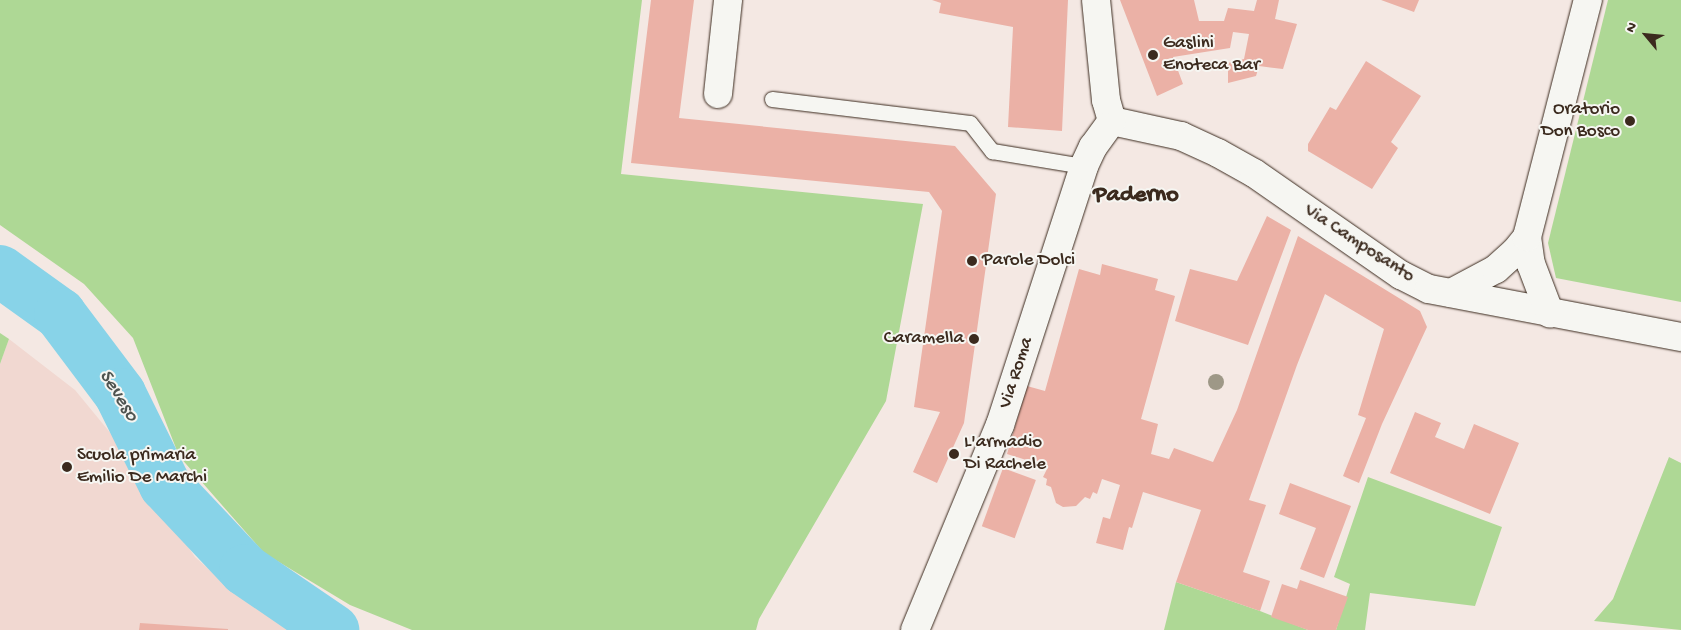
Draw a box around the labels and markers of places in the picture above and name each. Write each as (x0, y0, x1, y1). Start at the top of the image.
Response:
place label: Gaslini Enoteca Bar (1163, 33, 1260, 77)
marker: Gaslini Enoteca Bar (1147, 49, 1159, 61)
place label: Oratorio Don Bosco (1541, 99, 1620, 143)
marker: Oratorio Don Bosco (1624, 115, 1636, 127)
place label: Parole Dolci (982, 250, 1075, 272)
marker: Parole Dolci (966, 255, 978, 267)
place label: Caramella (884, 328, 964, 350)
marker: Caramella (968, 333, 980, 345)
place label: L'armadio Di Rachele (964, 432, 1046, 476)
place label: Scuola primaria Emilio De Marchi (77, 445, 207, 489)
marker: L'armadio Di Rachele (948, 448, 960, 460)
marker: Scuola primaria Emilio De Marchi (61, 461, 73, 473)

